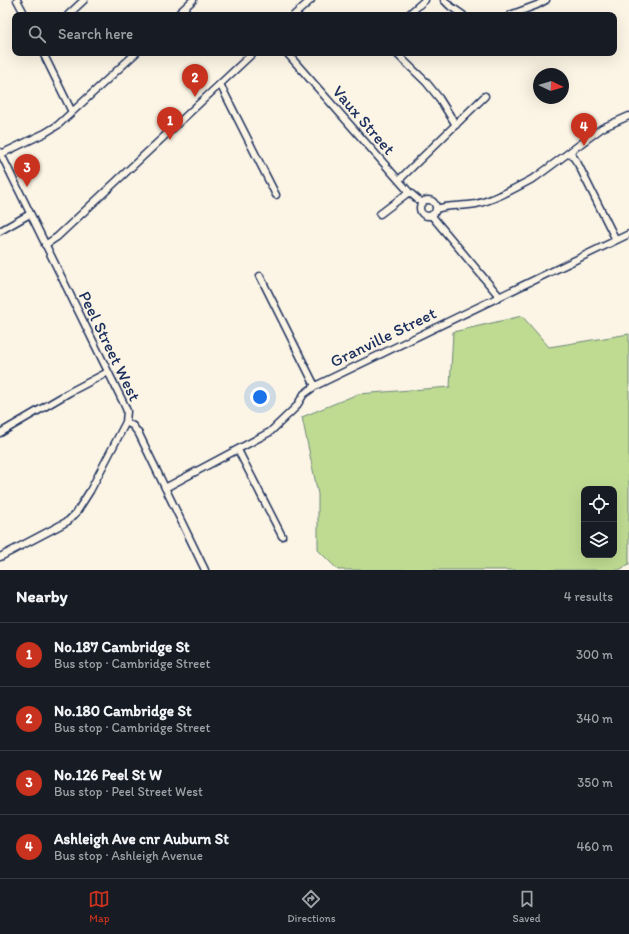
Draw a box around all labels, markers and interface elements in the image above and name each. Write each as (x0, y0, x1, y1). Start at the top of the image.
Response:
search box (12, 12, 617, 56)
icon: search (26, 23, 48, 45)
text: Search here (58, 25, 133, 43)
pin: 2 (182, 64, 208, 97)
north arrow (533, 68, 569, 104)
street label: Vaux Street (329, 81, 399, 159)
pin: 1 (157, 107, 183, 140)
pin: 4 (571, 113, 597, 146)
pin: 3 (14, 154, 40, 187)
street label: Peel Street West (75, 288, 145, 404)
street label: Granville Street (327, 302, 440, 371)
your location (250, 387, 270, 407)
map controls (581, 486, 617, 558)
button: locate (581, 486, 617, 522)
button: layers (581, 522, 617, 558)
text: Nearby (16, 586, 68, 606)
text: 4 results (564, 589, 613, 604)
text: No.187 Cambridge St (54, 638, 190, 656)
text: 1 (26, 647, 32, 662)
text: 300 m (576, 647, 613, 662)
text: Bus stop · Cambridge Street (54, 656, 210, 671)
text: No.180 Cambridge St (54, 702, 192, 720)
text: 2 (26, 711, 32, 726)
text: 340 m (576, 711, 613, 726)
text: Bus stop · Cambridge Street (54, 720, 210, 735)
text: No.126 Peel St W (54, 766, 162, 784)
text: 3 (25, 775, 33, 790)
text: 350 m (577, 775, 613, 790)
text: Bus stop · Peel Street West (54, 784, 203, 799)
text: Ashleigh Ave cnr Auburn St (54, 830, 229, 848)
text: 4 (25, 839, 33, 854)
text: 460 m (576, 839, 613, 854)
text: Bus stop · Ashleigh Avenue (54, 848, 203, 863)
tab: Map (88, 888, 110, 925)
tab: Directions (287, 888, 336, 925)
tab: Saved (512, 888, 541, 925)

